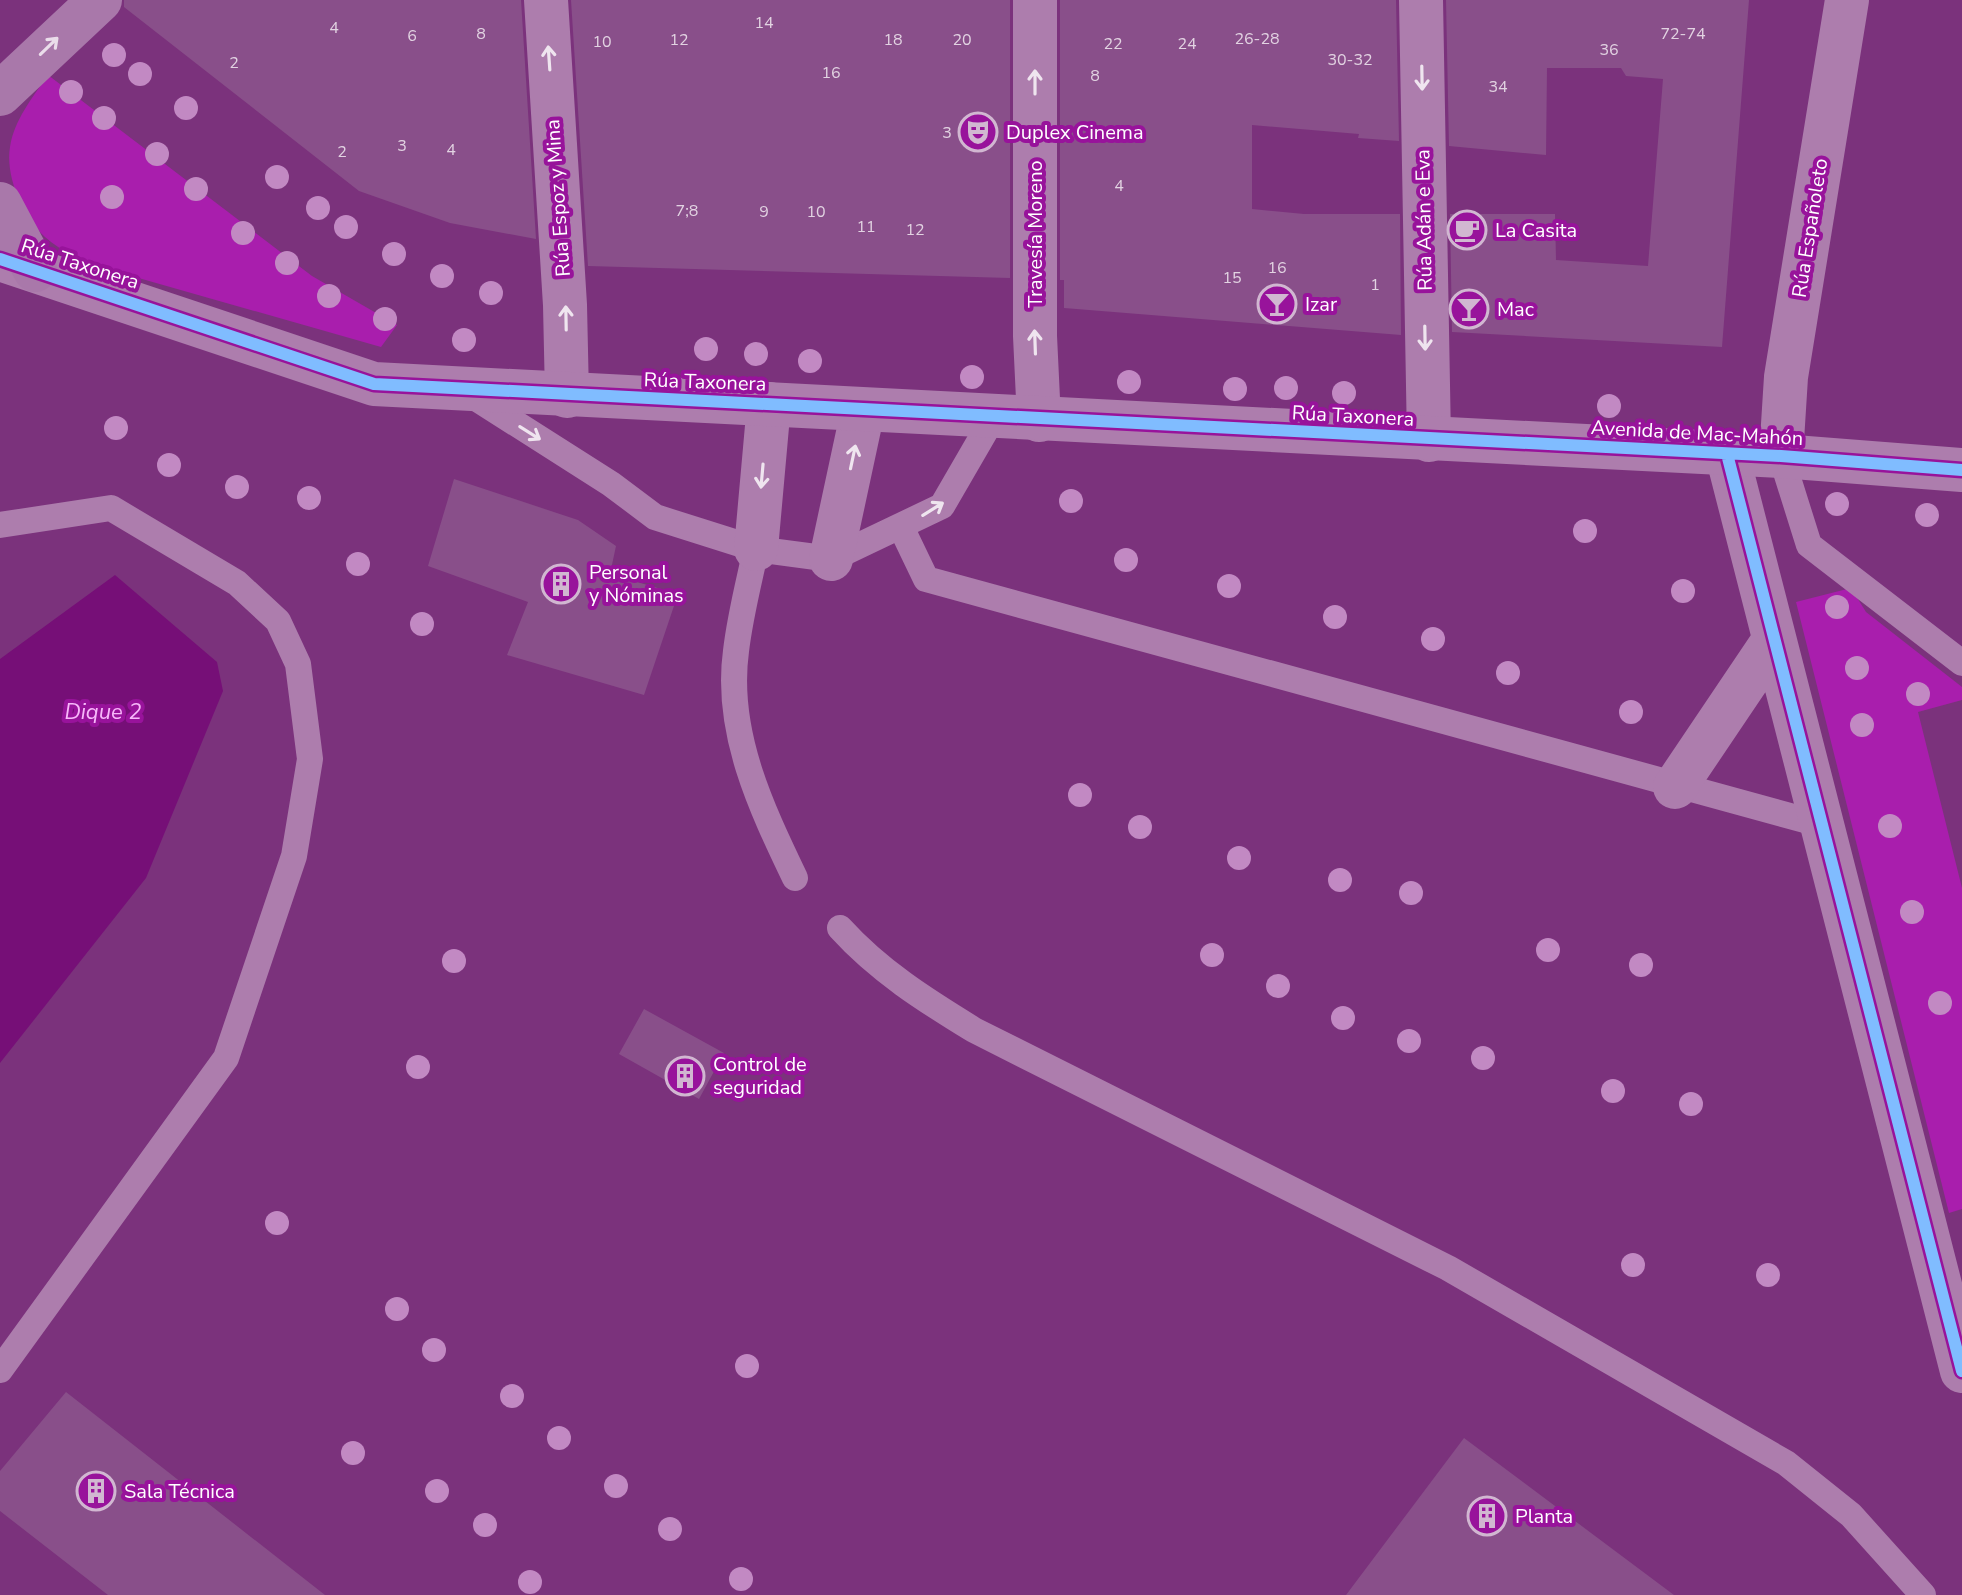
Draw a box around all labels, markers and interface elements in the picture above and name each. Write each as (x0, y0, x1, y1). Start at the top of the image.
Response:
house number: 14 (754, 12, 774, 34)
house number: 4 (329, 17, 339, 39)
house number: 8 (476, 23, 486, 45)
house number: 72-74 (1660, 23, 1706, 45)
house number: 6 (407, 25, 417, 47)
house number: 26-28 (1234, 28, 1280, 50)
house number: 12 (669, 29, 689, 51)
house number: 18 (883, 29, 903, 51)
house number: 20 (952, 29, 972, 51)
house number: 10 (592, 31, 612, 53)
house number: 22 (1103, 33, 1123, 55)
house number: 24 (1177, 33, 1197, 55)
one-way arrow (39, 37, 58, 56)
house number: 36 (1599, 39, 1619, 61)
one-way arrow (541, 45, 556, 72)
house number: 30-32 (1327, 49, 1373, 71)
house number: 2 (229, 52, 239, 74)
house number: 16 (821, 62, 841, 84)
one-way arrow (1414, 64, 1430, 91)
house number: 8 (1090, 65, 1100, 87)
one-way arrow (1027, 69, 1043, 96)
house number: 34 (1488, 76, 1508, 98)
theatre icon: Duplex Cinema (957, 111, 999, 153)
street label: Rúa Espoz y Mina (539, 118, 577, 278)
place label: Duplex Cinema (1006, 119, 1144, 146)
house number: 3 (942, 122, 952, 144)
house number: 3 (397, 135, 407, 157)
house number: 4 (446, 139, 456, 161)
house number: 2 (337, 141, 347, 163)
street label: Rúa Adán e Eva (1409, 149, 1439, 291)
street label: Rúa Españoleto (1786, 156, 1834, 300)
street label: Travesía Moreno (1022, 160, 1049, 308)
house number: 4 (1114, 175, 1124, 197)
house number: 7;8 (676, 200, 698, 222)
house number: 9 (759, 201, 769, 223)
house number: 10 (806, 201, 826, 223)
cafe icon: La Casita (1446, 209, 1488, 251)
house number: 11 (856, 216, 876, 238)
place label: La Casita (1495, 217, 1577, 244)
house number: 12 (905, 219, 925, 241)
street label: Rúa Taxonera (18, 232, 142, 296)
house number: 16 (1267, 257, 1287, 279)
house number: 15 (1222, 267, 1242, 289)
house number: 1 (1370, 274, 1380, 296)
bar icon: Izar (1256, 283, 1298, 325)
bar icon: Mac (1448, 288, 1490, 330)
place label: Izar (1305, 291, 1337, 318)
place label: Mac (1497, 296, 1534, 323)
one-way arrow (558, 305, 573, 332)
one-way arrow (1417, 324, 1433, 351)
one-way arrow (1028, 329, 1043, 356)
street label: Rúa Taxonera (643, 366, 767, 398)
street label: Rúa Taxonera (1291, 399, 1415, 433)
street label: Avenida de Mac-Mahón (1590, 414, 1804, 452)
one-way arrow (519, 425, 541, 442)
one-way arrow (846, 445, 861, 471)
one-way arrow (755, 463, 770, 489)
one-way arrow (922, 501, 944, 518)
place label: Personal y Nóminas (589, 559, 684, 609)
building icon: Personal y Nóminas (540, 563, 582, 605)
water label: Dique 2 (64, 697, 142, 727)
place label: Control de seguridad (713, 1051, 807, 1101)
building icon: Control de seguridad (664, 1055, 706, 1097)
building icon: Sala Técnica (75, 1470, 117, 1512)
place label: Sala Técnica (124, 1478, 235, 1505)
building icon: Planta (1466, 1495, 1508, 1537)
place label: Planta (1515, 1503, 1573, 1530)

